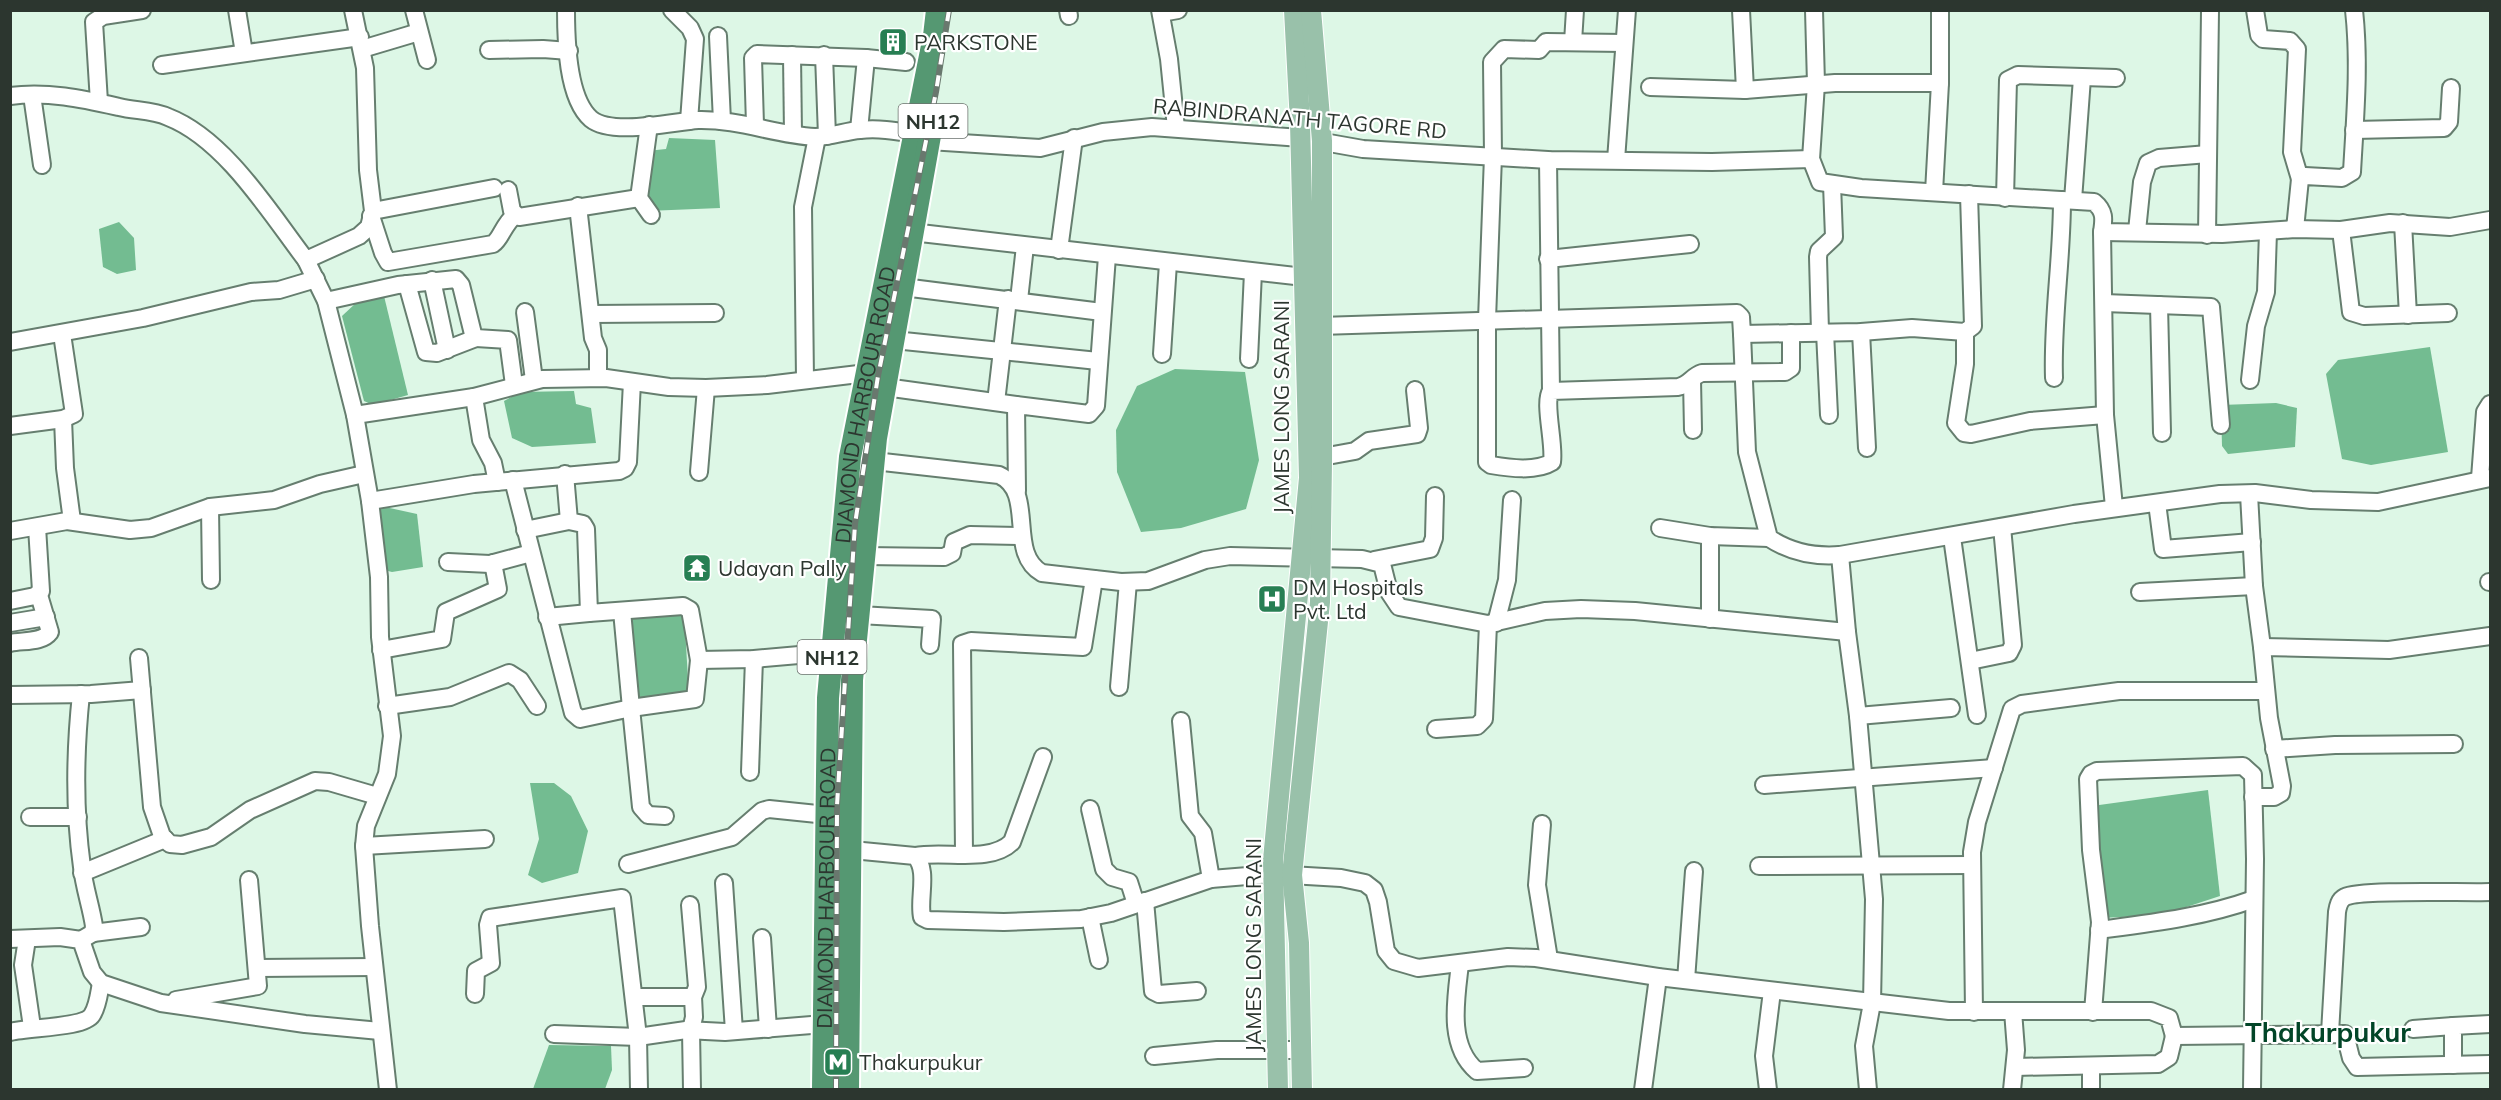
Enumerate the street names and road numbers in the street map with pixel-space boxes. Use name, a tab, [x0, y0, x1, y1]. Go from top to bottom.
street label: RABINDRANATH TAGORE RD	[1152, 92, 1448, 144]
road number: NH12	[898, 104, 968, 138]
street label: DIAMOND HARBOUR ROAD	[829, 264, 901, 544]
street label: JAMES LONG SARANI	[1268, 300, 1294, 514]
road number: NH12	[798, 640, 866, 674]
street label: DIAMOND HARBOUR ROAD	[811, 747, 840, 1029]
street label: JAMES LONG SARANI	[1240, 838, 1266, 1052]

